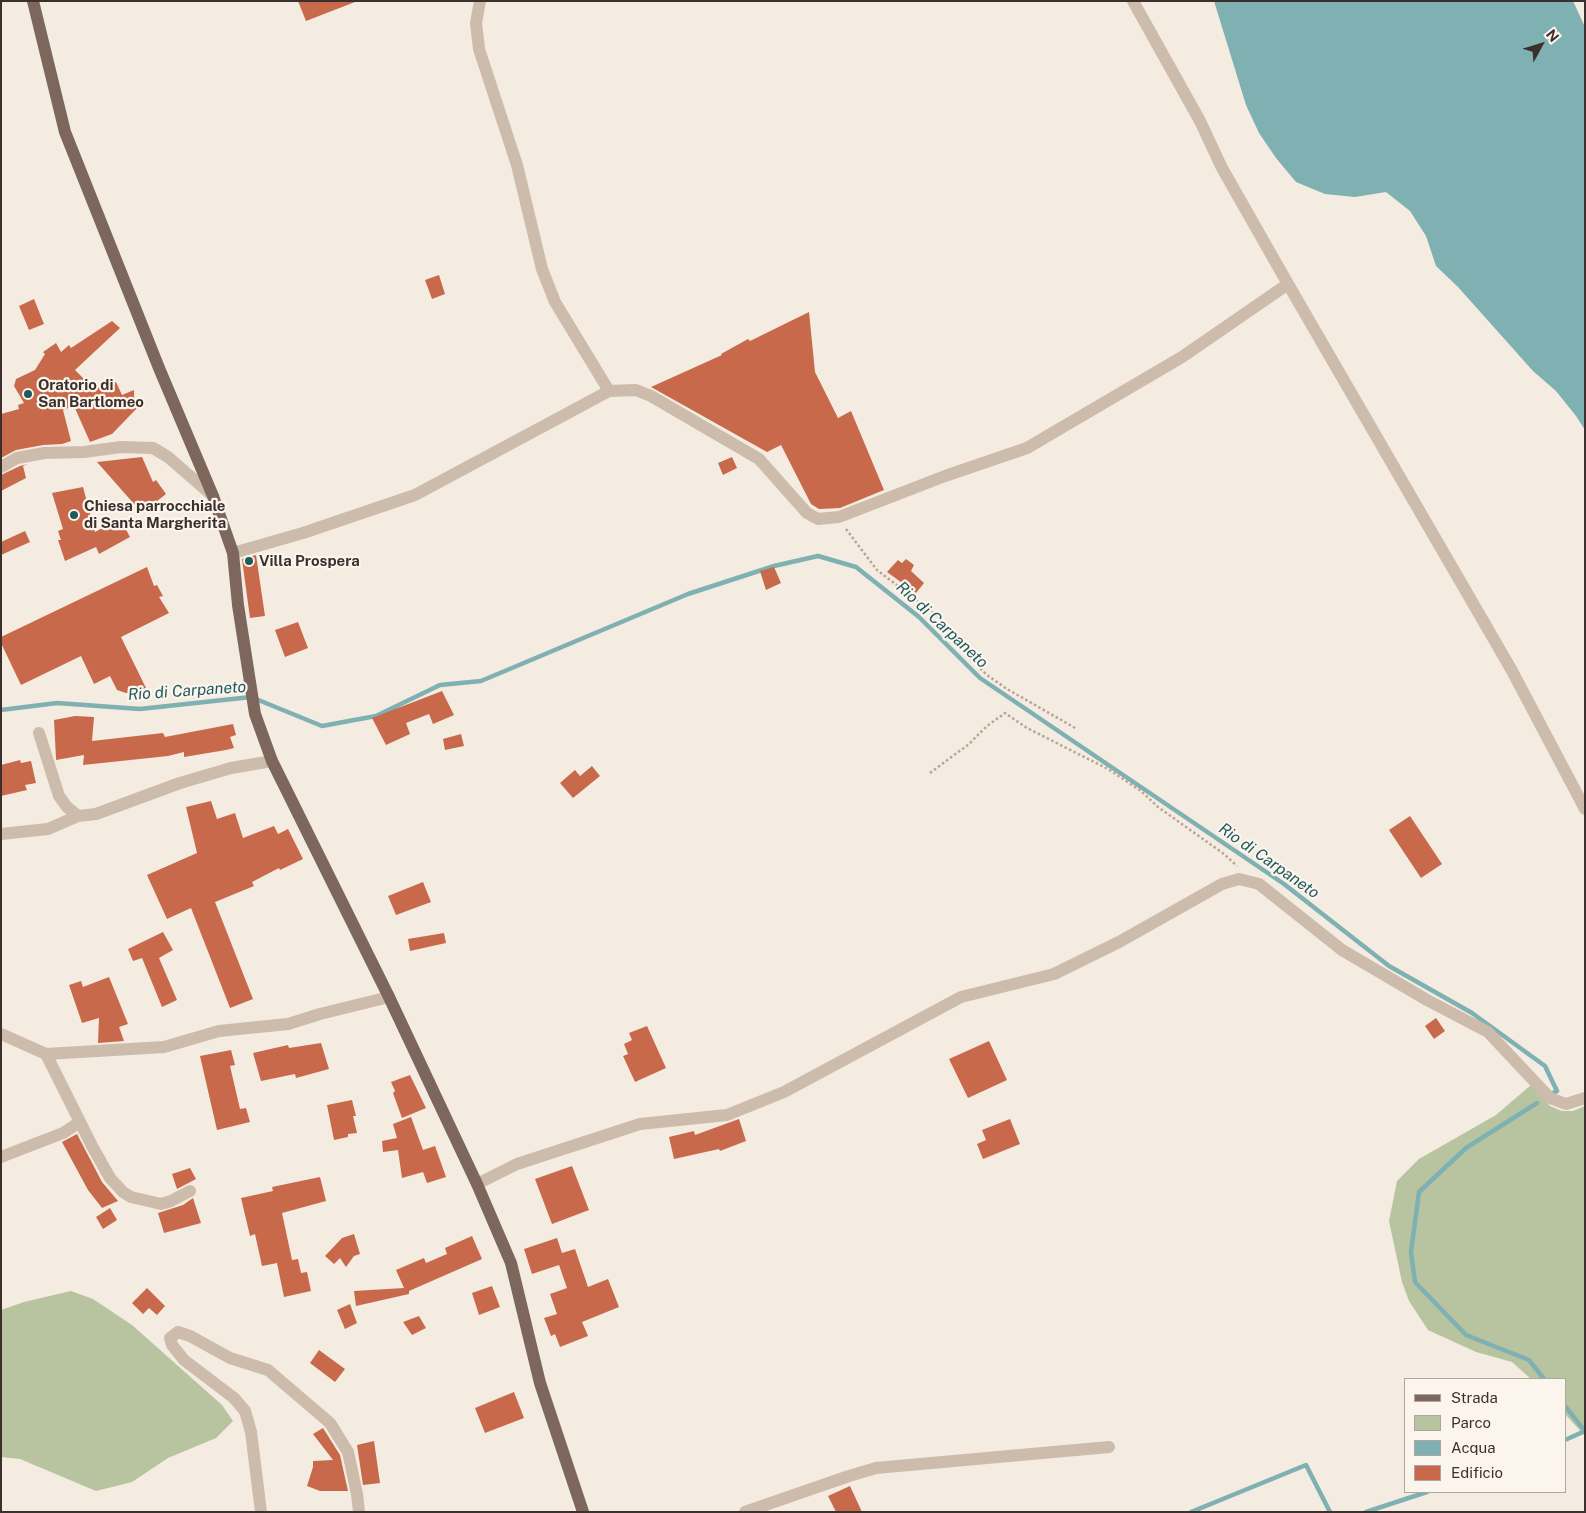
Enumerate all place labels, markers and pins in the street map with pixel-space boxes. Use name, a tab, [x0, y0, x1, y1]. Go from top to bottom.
place label: Oratorio di San Bartlomeo	[38, 376, 144, 411]
marker: Oratorio di San Bartlomeo	[22, 388, 34, 400]
place label: Chiesa parrocchiale di Santa Margherita	[84, 497, 226, 532]
marker: Chiesa parrocchiale di Santa Margherita	[68, 509, 80, 521]
place label: Villa Prospera	[259, 552, 360, 570]
marker: Villa Prospera	[243, 555, 255, 567]

